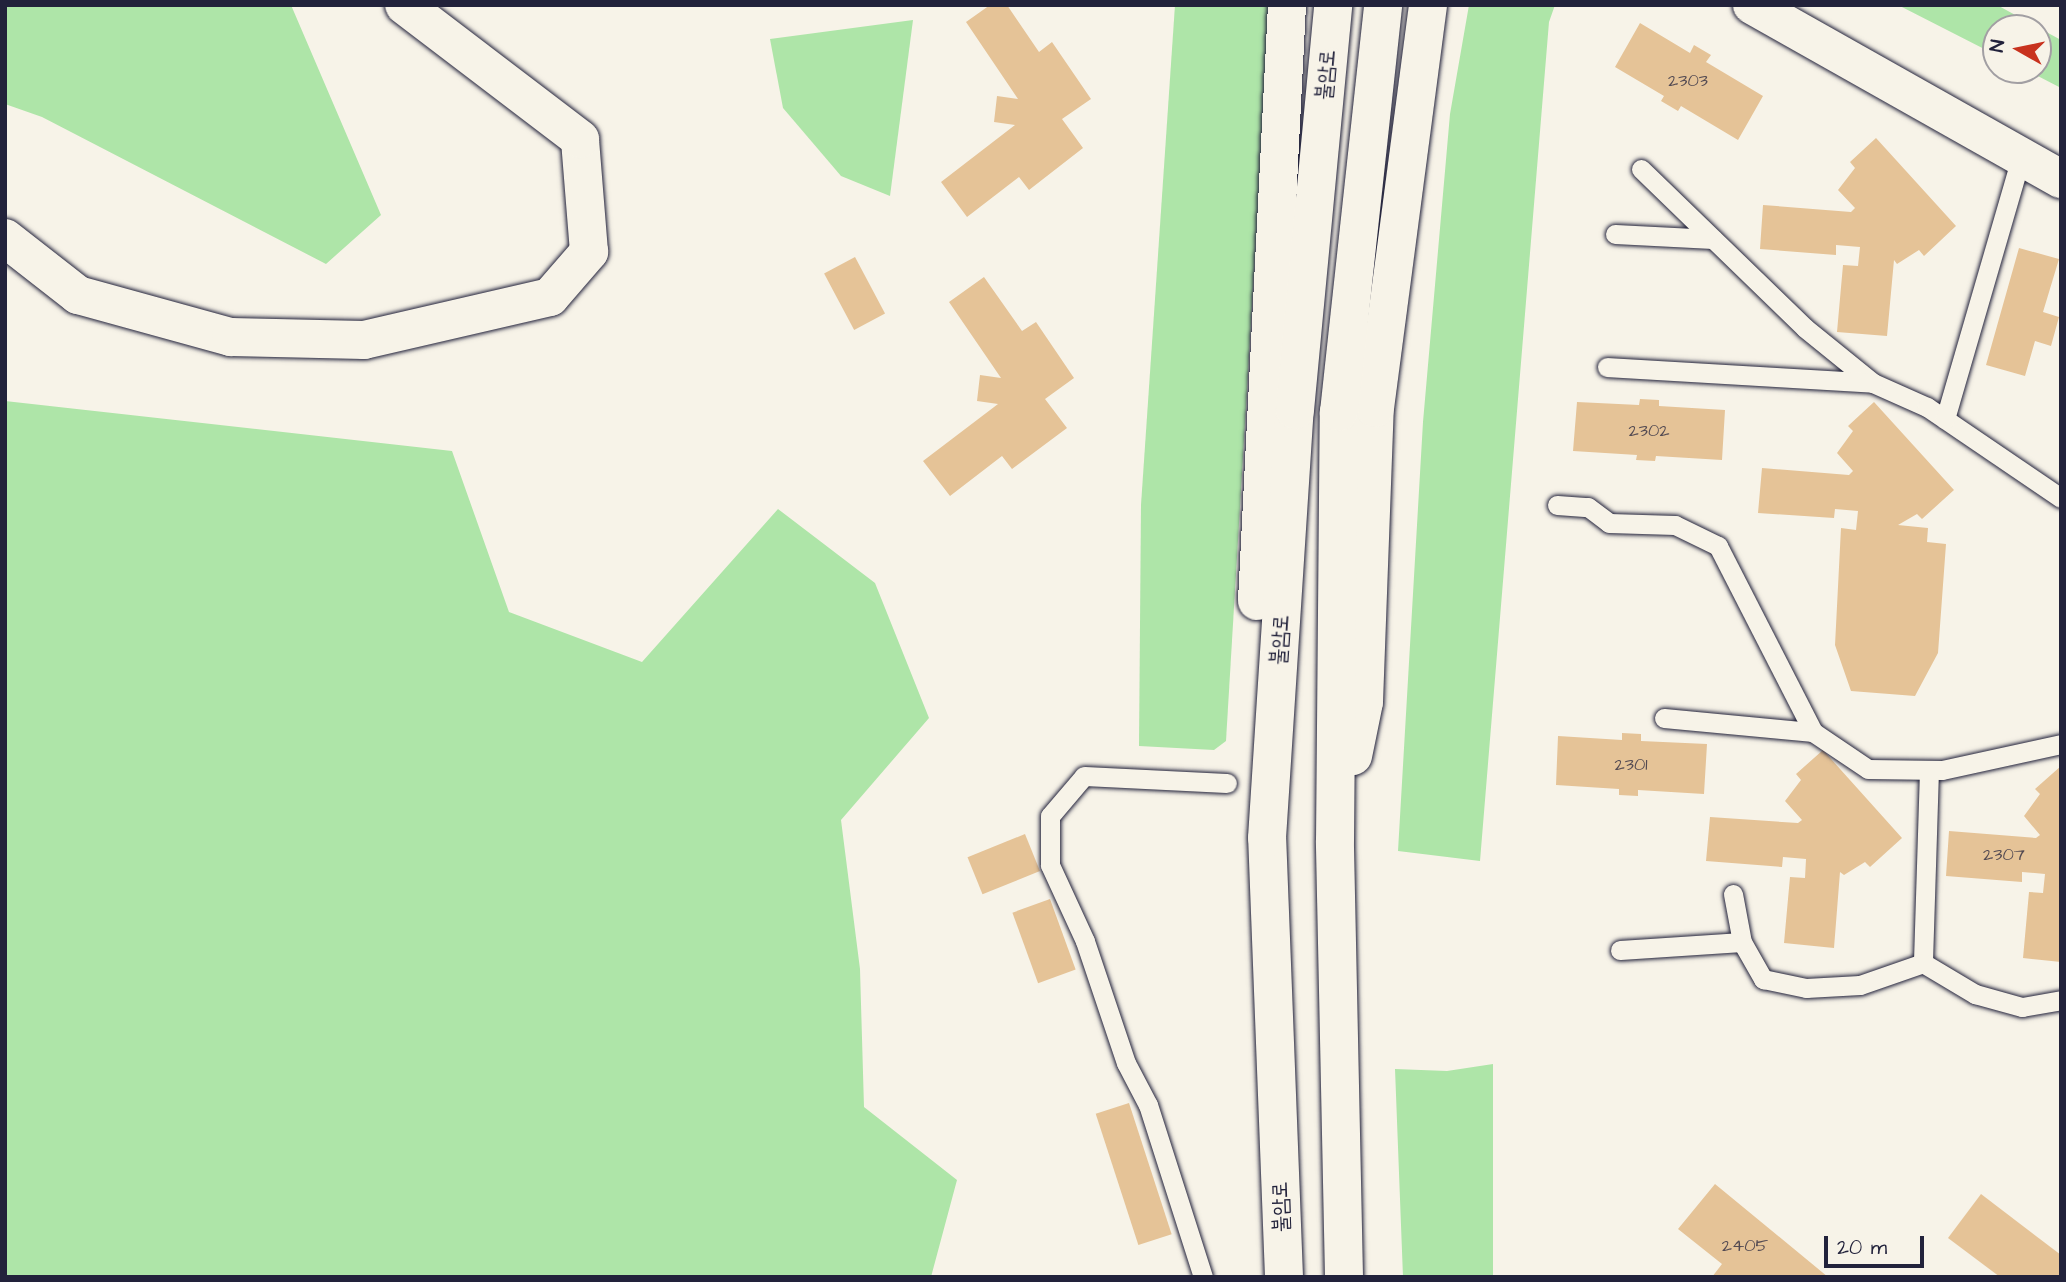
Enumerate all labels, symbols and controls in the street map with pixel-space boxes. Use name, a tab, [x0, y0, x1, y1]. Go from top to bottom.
north arrow	[1982, 14, 2052, 84]
text: N	[1983, 38, 2012, 54]
street label: 불암로	[1311, 49, 1341, 101]
house number: 2303	[1668, 70, 1708, 92]
house number: 2302	[1628, 420, 1670, 442]
street label: 불암로	[1266, 614, 1294, 666]
house number: 2301	[1614, 754, 1648, 776]
house number: 2307	[1983, 844, 2025, 866]
street label: 불암로	[1268, 1181, 1294, 1233]
scale bar	[1828, 1222, 1928, 1266]
text: 20 m	[1837, 1233, 1887, 1262]
house number: 2405	[1722, 1235, 1768, 1257]

